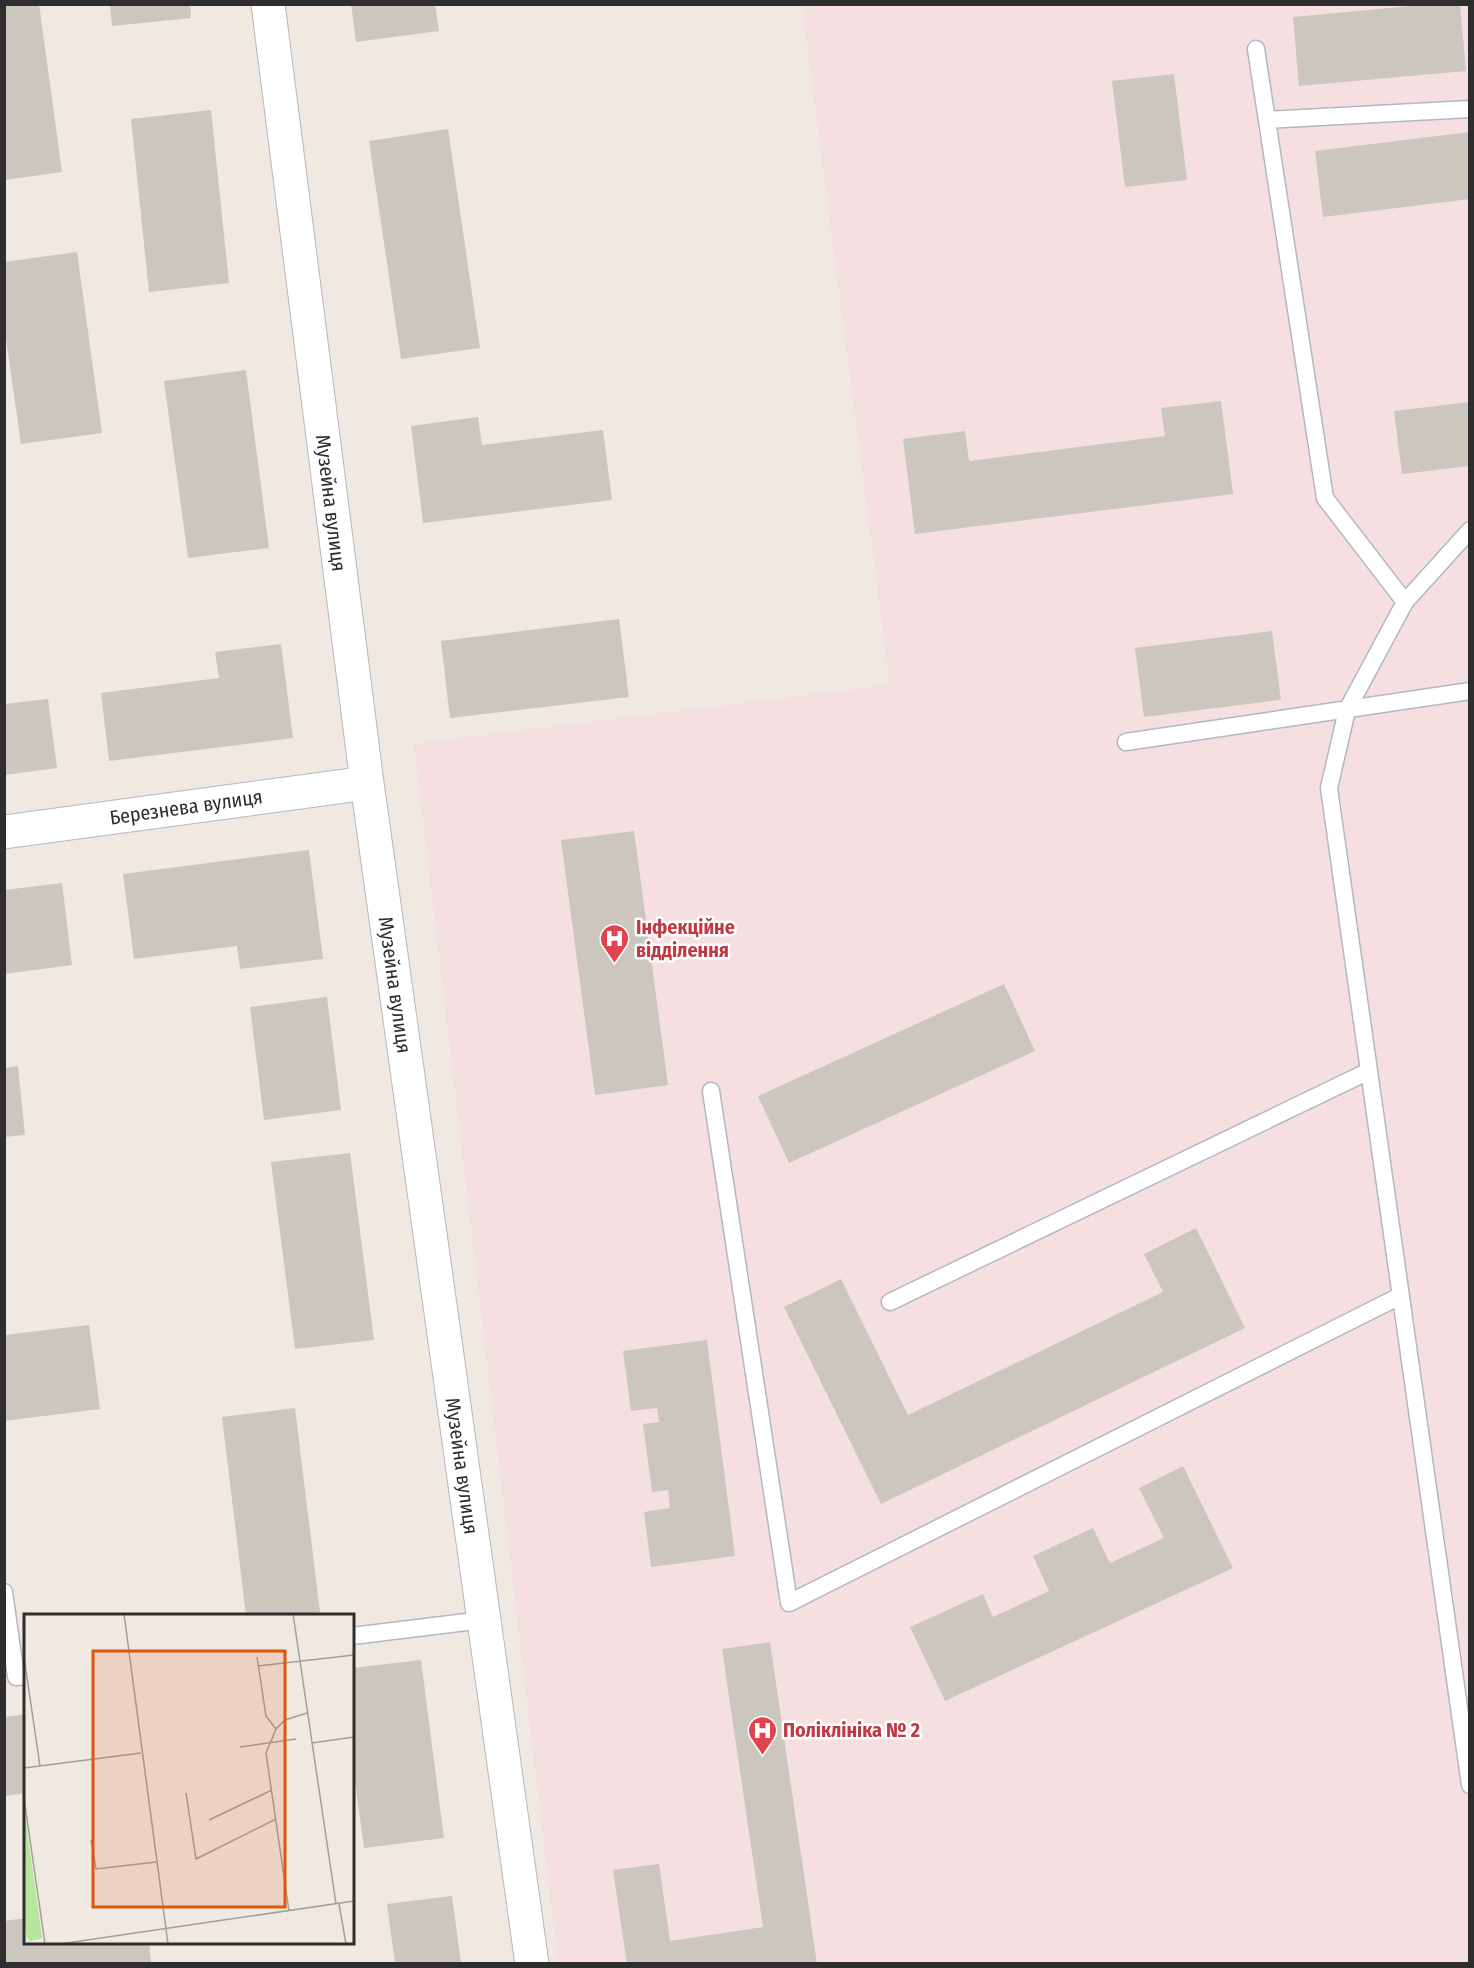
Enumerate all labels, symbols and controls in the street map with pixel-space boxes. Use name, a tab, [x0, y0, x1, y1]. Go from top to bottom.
street label: Музейна вулиця	[311, 433, 351, 573]
street label: Березнева вулиця	[108, 784, 264, 830]
street label: Музейна вулиця	[374, 915, 416, 1055]
place label: Інфекційне відділення	[636, 915, 735, 962]
hospital icon: Інфекційне відділення	[599, 922, 631, 964]
street label: Музейна вулиця	[441, 1396, 483, 1536]
inset map	[24, 1614, 354, 1944]
hospital icon: Поліклініка № 2	[746, 1714, 778, 1756]
place label: Поліклініка № 2	[783, 1718, 920, 1742]

